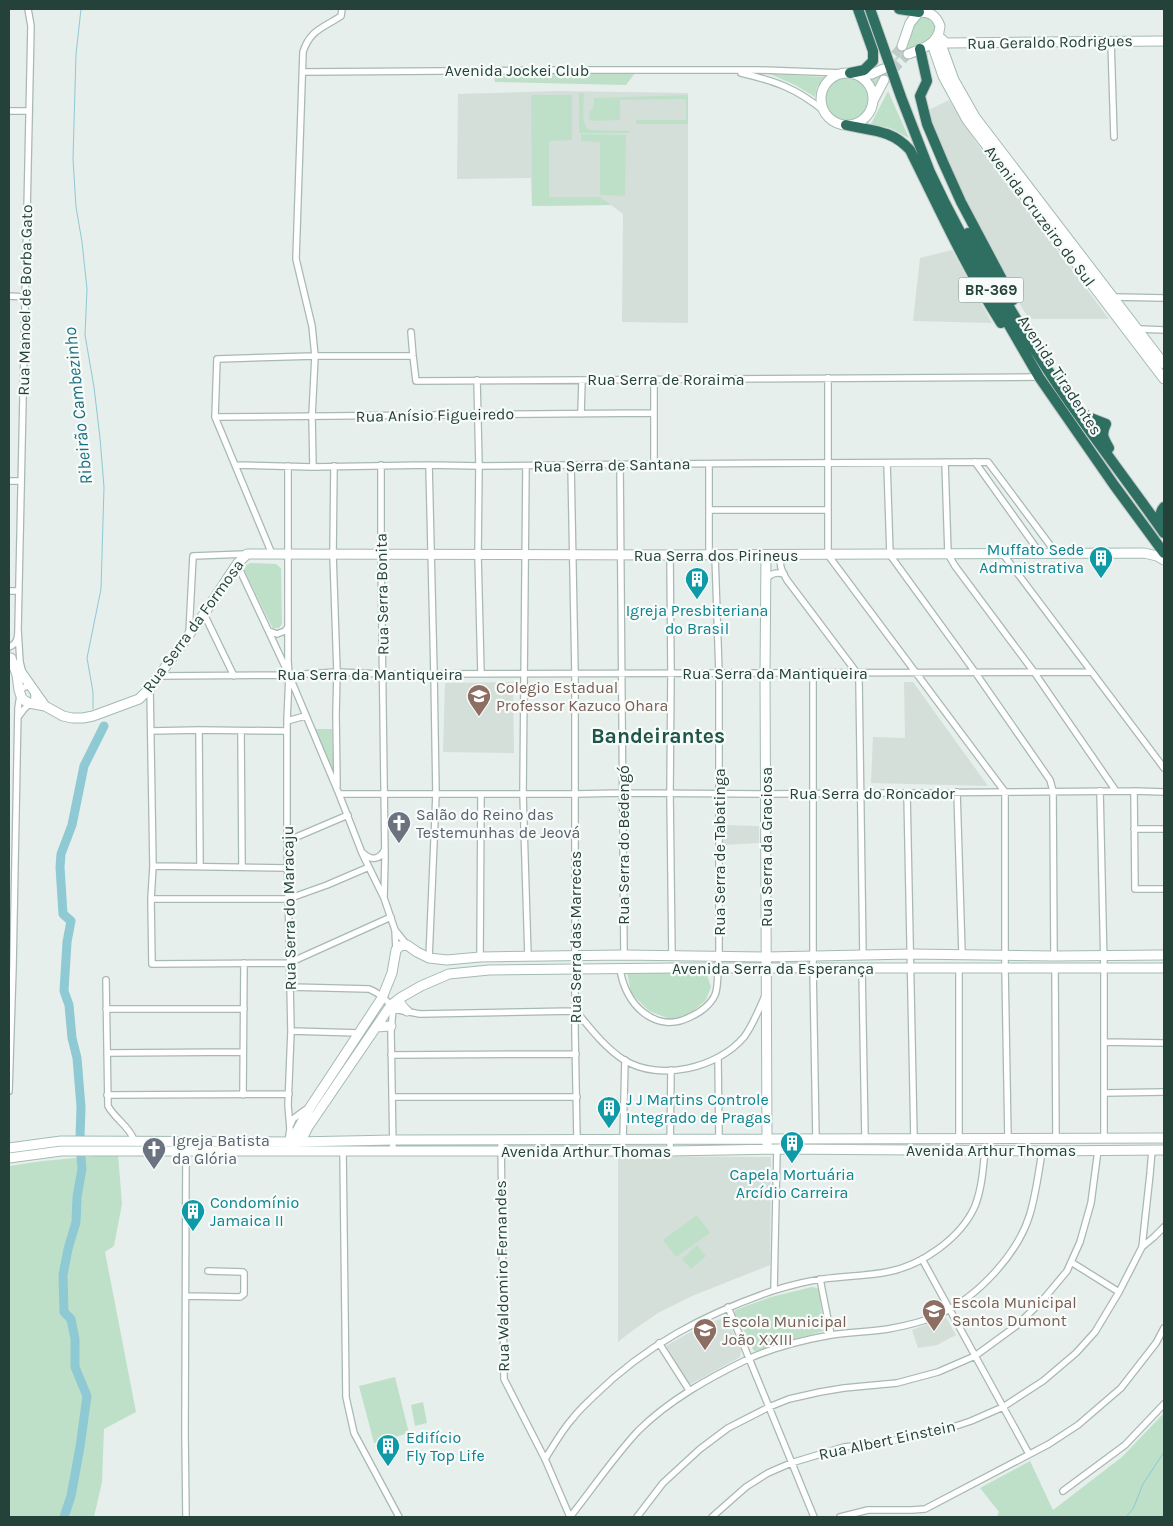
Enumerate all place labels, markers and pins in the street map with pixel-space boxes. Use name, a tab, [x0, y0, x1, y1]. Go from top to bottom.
place label: Muffato Sede Admnistrativa	[979, 540, 1084, 577]
building icon: Muffato Sede Admnistrativa	[1088, 545, 1114, 579]
building icon: Igreja Presbiteriana do Brasil	[684, 566, 710, 600]
place label: Igreja Presbiteriana do Brasil	[626, 601, 768, 638]
place label: Colegio Estadual Professor Kazuco Ohara	[496, 678, 668, 715]
school or university icon: Colegio Estadual Professor Kazuco Ohara	[466, 683, 492, 717]
place label: Salão do Reino das Testemunhas de Jeová	[416, 805, 580, 842]
church icon: Salão do Reino das Testemunhas de Jeová	[386, 810, 412, 844]
place label: J J Martins Controle Integrado de Pragas	[626, 1090, 771, 1127]
building icon: J J Martins Controle Integrado de Pragas	[596, 1095, 622, 1129]
building icon: Capela Mortuária Arcídio Carreira	[779, 1130, 805, 1164]
place label: Igreja Batista da Glória	[172, 1131, 270, 1168]
church icon: Igreja Batista da Glória	[141, 1136, 167, 1170]
place label: Capela Mortuária Arcídio Carreira	[729, 1165, 855, 1202]
place label: Condomínio Jamaica II	[210, 1193, 299, 1230]
building icon: Condomínio Jamaica II	[180, 1198, 206, 1232]
place label: Escola Municipal Santos Dumont	[952, 1293, 1077, 1330]
school or university icon: Escola Municipal Santos Dumont	[921, 1298, 947, 1332]
place label: Escola Municipal João XXIII	[722, 1312, 847, 1349]
school or university icon: Escola Municipal João XXIII	[692, 1317, 718, 1351]
place label: Edifício Fly Top Life	[406, 1428, 485, 1465]
building icon: Edifício Fly Top Life	[375, 1433, 401, 1467]

